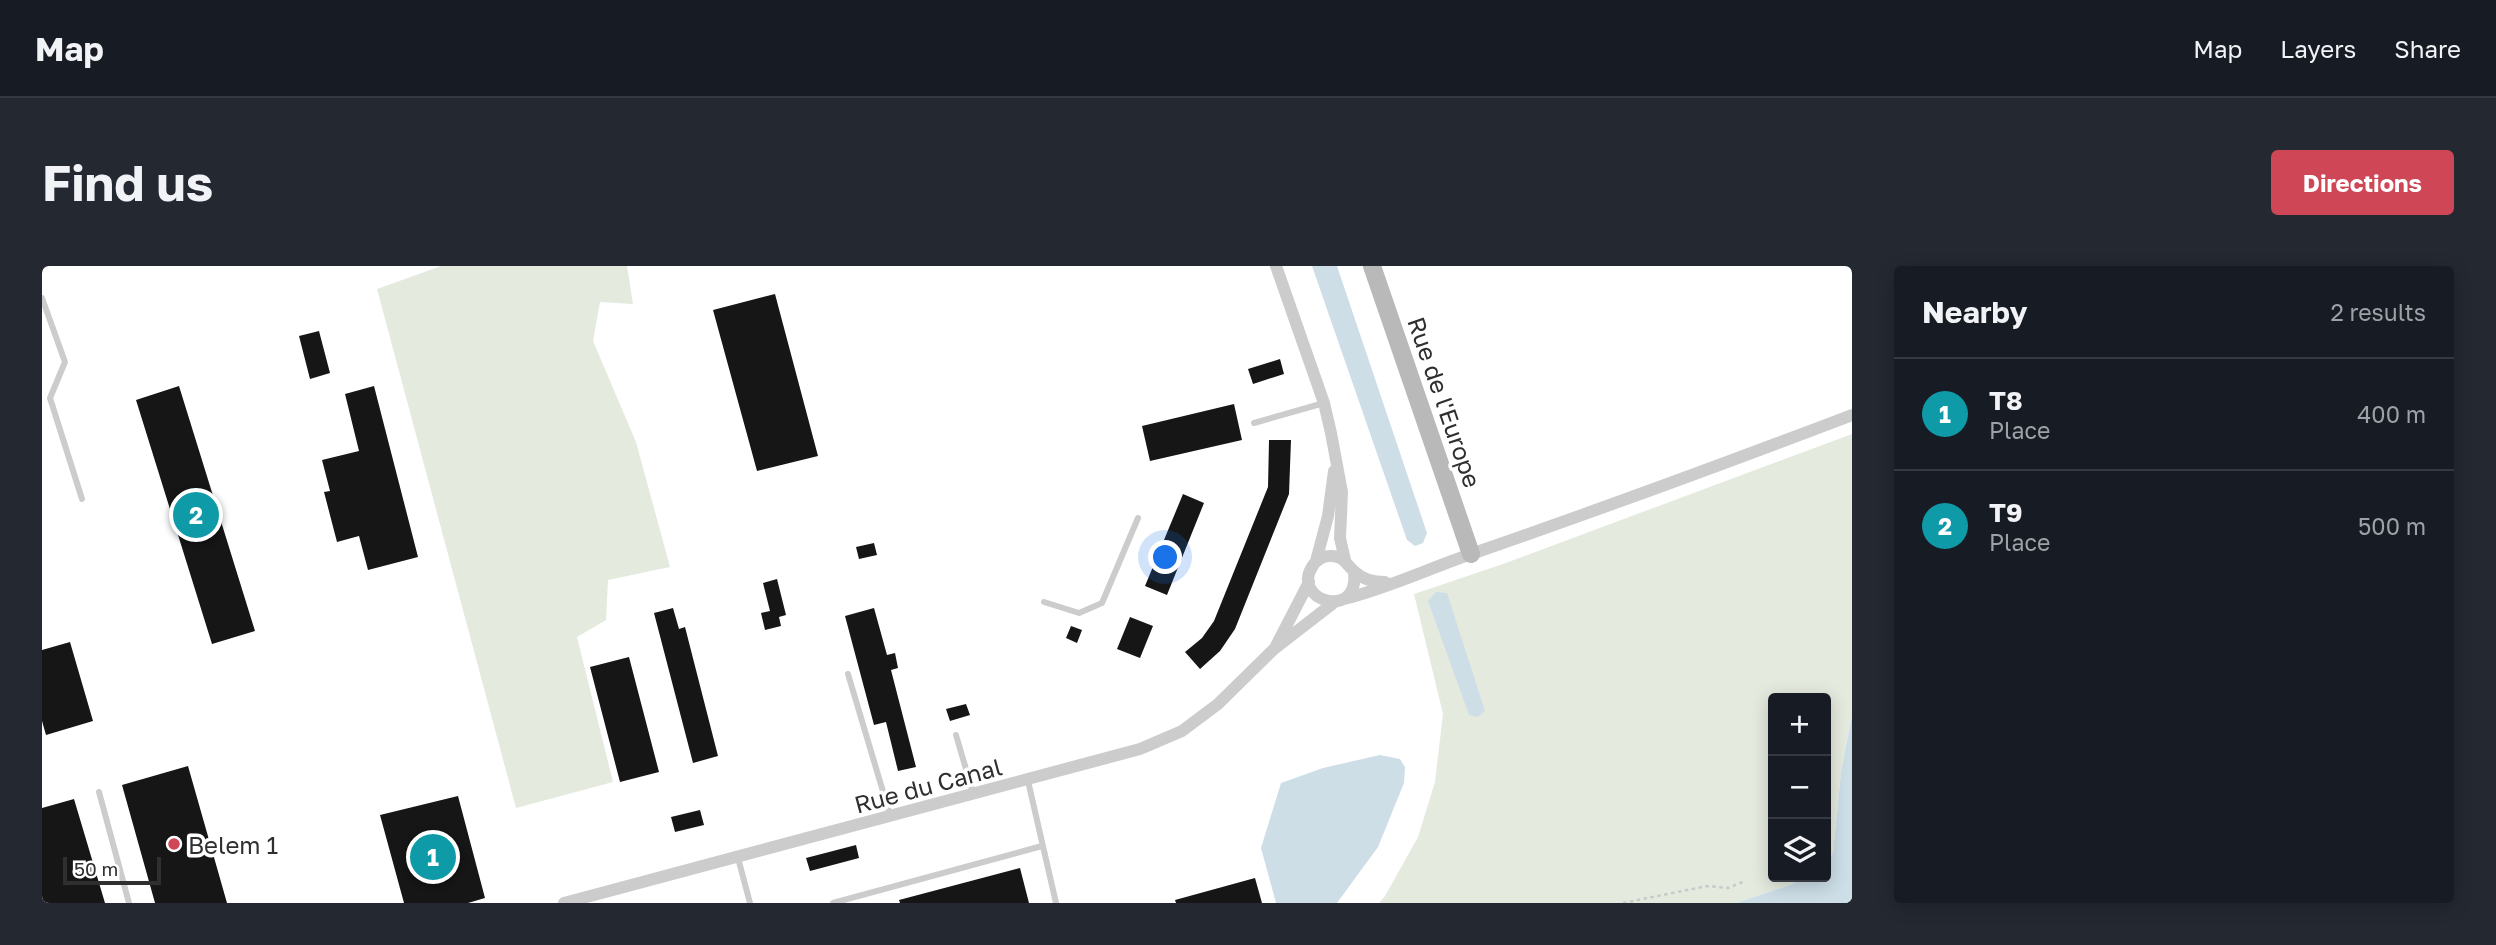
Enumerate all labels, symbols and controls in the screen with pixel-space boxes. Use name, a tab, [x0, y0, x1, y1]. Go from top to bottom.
text: Map	[35, 29, 104, 68]
text: Map	[2193, 34, 2242, 63]
text: Layers	[2280, 34, 2356, 63]
text: Share	[2394, 34, 2461, 63]
button: Directions	[2271, 150, 2454, 215]
text: Find us	[42, 153, 213, 212]
text: Nearby	[1922, 294, 2027, 330]
text: 2 results	[2330, 298, 2426, 326]
street label: Rue de l'Europe	[1402, 313, 1488, 491]
text: T8	[1989, 385, 2023, 416]
text: 1	[1939, 400, 1951, 428]
text: 400 m	[2357, 400, 2426, 428]
text: Place	[1989, 416, 2050, 444]
pin: 2	[173, 489, 219, 541]
text: T9	[1989, 497, 2022, 528]
text: 2	[1938, 512, 1952, 540]
text: 500 m	[2358, 512, 2426, 540]
text: Place	[1989, 528, 2050, 556]
your location	[1148, 540, 1182, 574]
map controls	[1768, 693, 1831, 882]
button: +	[1768, 693, 1831, 756]
street label: Rue du Canal	[851, 751, 1005, 819]
button: −	[1768, 756, 1831, 819]
button: layers	[1768, 819, 1831, 882]
place label: Belem 1	[188, 830, 278, 859]
pin: 1	[410, 831, 456, 883]
marker: Belem 1	[166, 836, 182, 852]
scale bar	[63, 854, 161, 886]
text: 50 m	[74, 857, 118, 880]

